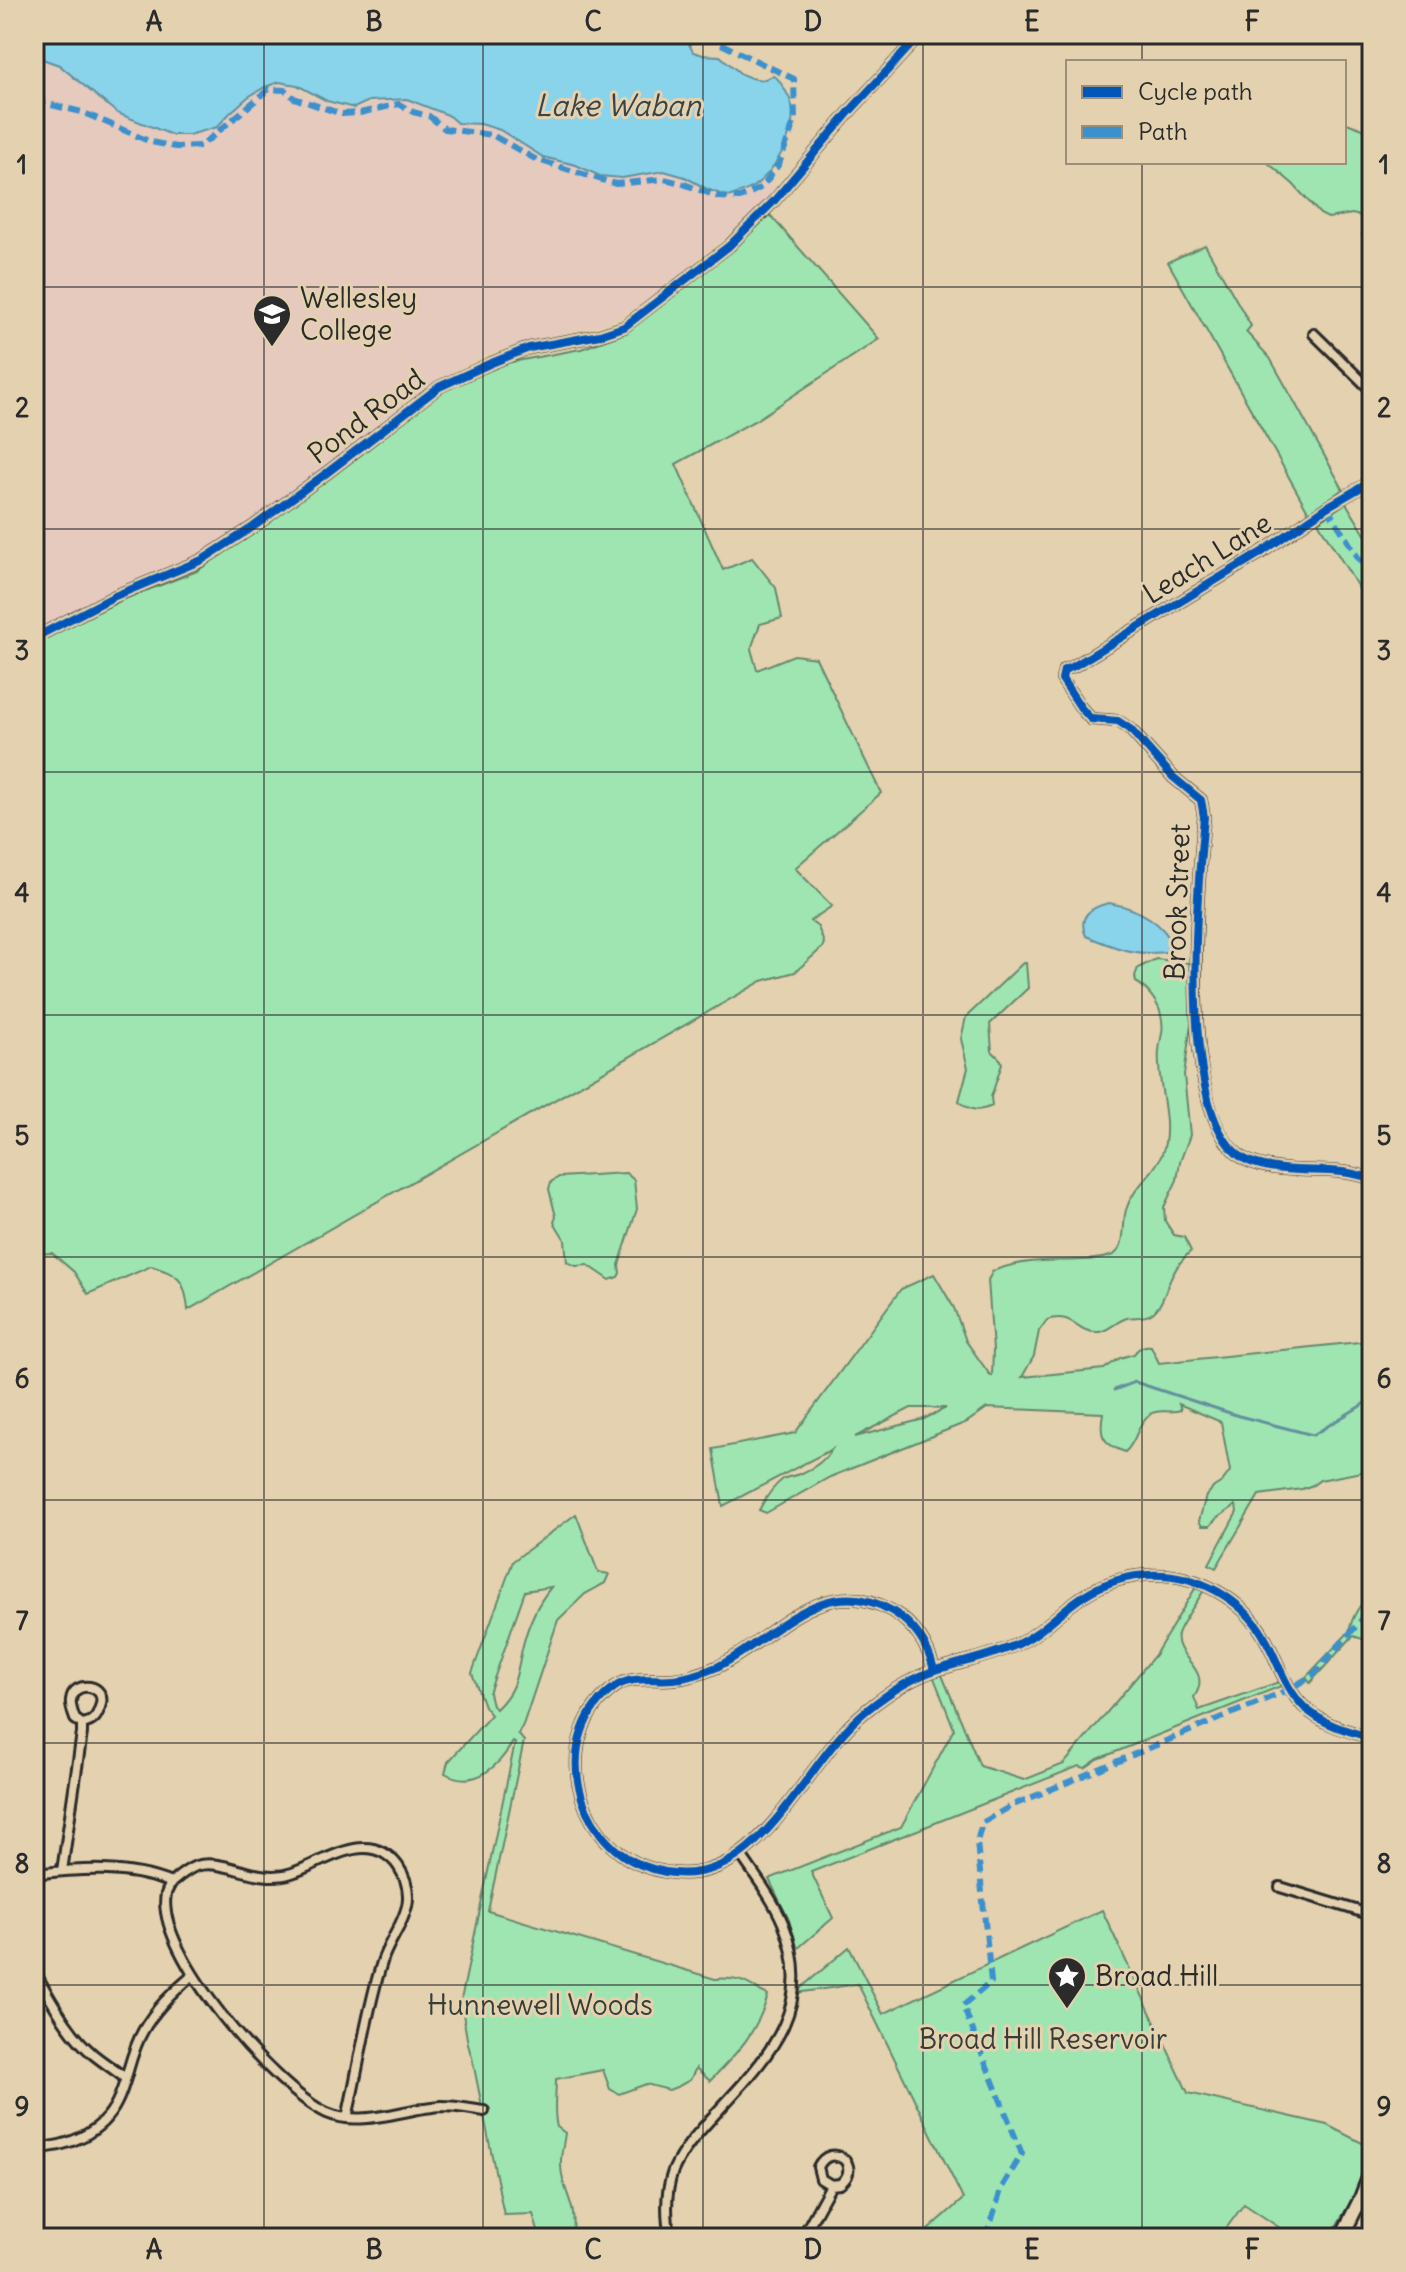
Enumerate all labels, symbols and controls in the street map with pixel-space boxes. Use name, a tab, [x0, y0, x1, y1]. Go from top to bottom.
text: A	[146, 5, 163, 38]
text: B	[365, 5, 383, 38]
text: C	[584, 5, 602, 38]
text: D	[804, 5, 822, 38]
text: E	[1024, 5, 1040, 38]
text: F	[1245, 5, 1260, 38]
legend	[1066, 60, 1346, 164]
text: Cycle path	[1138, 76, 1253, 106]
water label: Lake Waban	[535, 86, 702, 124]
text: Path	[1138, 116, 1188, 146]
text: 1	[17, 148, 27, 181]
text: 1	[1379, 148, 1389, 181]
place label: Wellesley College	[300, 280, 417, 348]
school or university icon: Wellesley College	[251, 293, 293, 348]
street label: Pond Road	[300, 360, 432, 472]
text: 2	[15, 391, 29, 424]
text: 2	[1377, 391, 1391, 424]
street label: Leach Lane	[1136, 504, 1278, 612]
text: 3	[15, 634, 29, 667]
text: 3	[1377, 634, 1391, 667]
street label: Brook Street	[1156, 823, 1198, 981]
text: 4	[14, 876, 30, 909]
text: 4	[1376, 876, 1392, 909]
text: 5	[15, 1119, 30, 1152]
text: 5	[1377, 1119, 1392, 1152]
text: 6	[14, 1362, 30, 1395]
text: 6	[1376, 1362, 1392, 1395]
text: 7	[16, 1604, 29, 1637]
text: 7	[1378, 1604, 1391, 1637]
text: 8	[15, 1847, 29, 1880]
text: 8	[1377, 1847, 1391, 1880]
place icon: Broad Hill	[1046, 1955, 1088, 2010]
place label: Broad Hill	[1095, 1958, 1218, 1994]
park label: Hunnewell Woods	[427, 1987, 653, 2023]
park label: Broad Hill Reservoir	[919, 2021, 1167, 2057]
text: 9	[15, 2090, 29, 2123]
text: 9	[1377, 2090, 1391, 2123]
text: A	[146, 2233, 163, 2266]
text: B	[365, 2233, 383, 2266]
text: C	[584, 2233, 602, 2266]
text: D	[804, 2233, 822, 2266]
text: E	[1024, 2233, 1040, 2266]
text: F	[1245, 2233, 1260, 2266]

